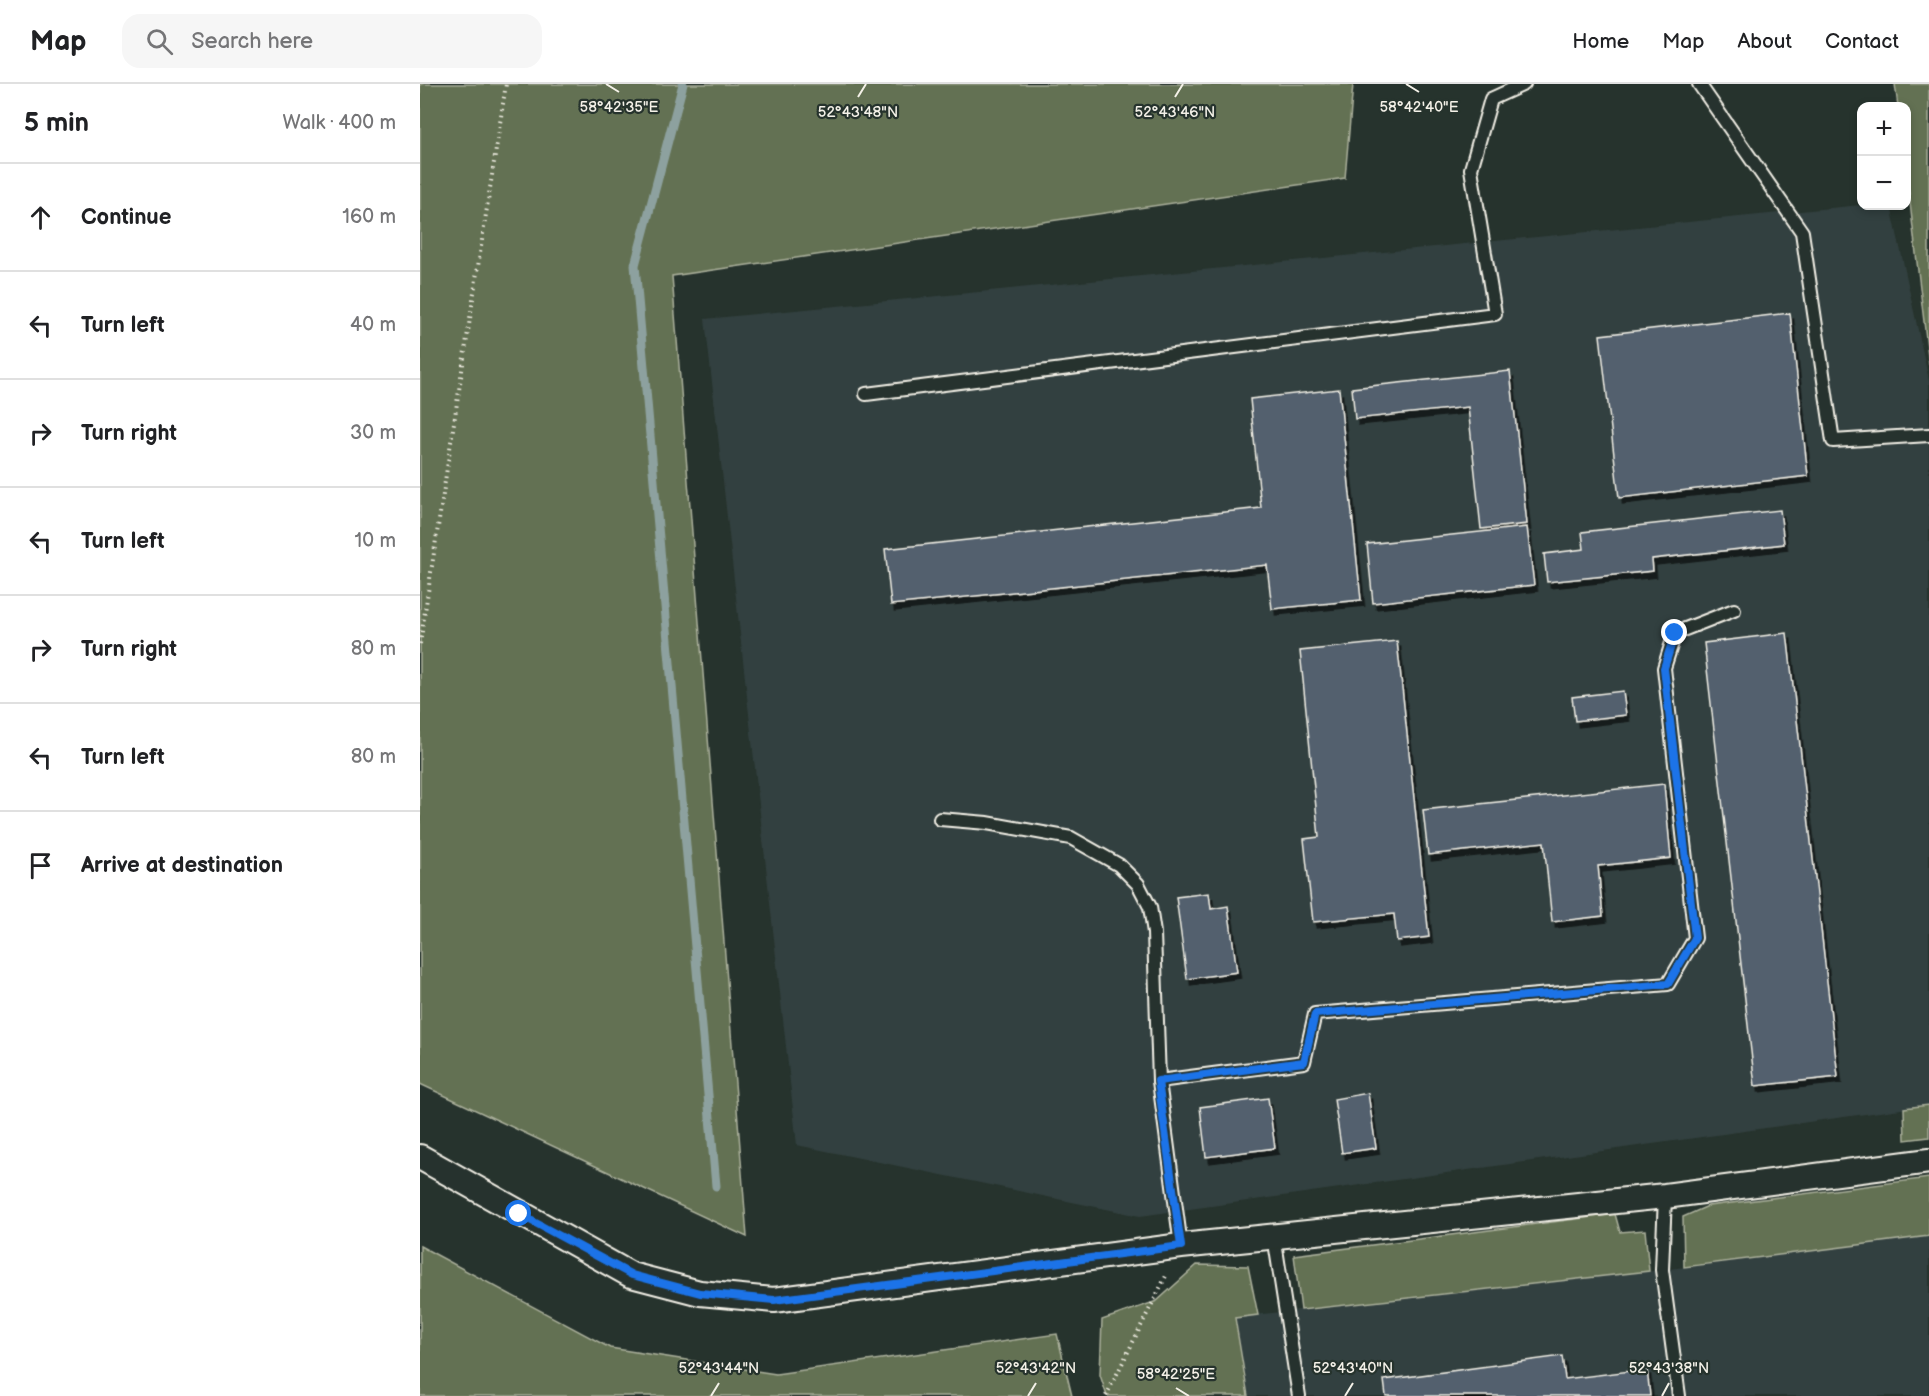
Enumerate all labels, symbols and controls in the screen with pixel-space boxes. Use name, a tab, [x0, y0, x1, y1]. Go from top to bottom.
search box	[122, 14, 542, 68]
text: Map	[30, 25, 86, 58]
icon: search	[143, 25, 176, 58]
text: Search here	[191, 28, 313, 55]
text: Home	[1572, 29, 1629, 54]
text: Map	[1662, 29, 1704, 54]
text: About	[1737, 29, 1792, 54]
text: Contact	[1825, 29, 1899, 54]
text: 58°42'35"E	[580, 98, 659, 117]
text: 58°42'40"E	[1379, 98, 1459, 117]
map controls	[1857, 102, 1911, 210]
button: +	[1857, 102, 1911, 156]
text: 52°43'48"N	[818, 103, 898, 122]
text: 52°43'46"N	[1135, 103, 1215, 122]
text: 5 min	[24, 108, 89, 139]
text: Walk · 400 m	[283, 111, 396, 135]
button: −	[1857, 156, 1911, 210]
icon: ahead	[24, 201, 57, 234]
text: Continue	[81, 204, 171, 231]
text: 160 m	[342, 205, 396, 229]
icon: left	[24, 309, 57, 342]
text: Turn left	[81, 312, 165, 339]
text: 40 m	[350, 313, 396, 337]
icon: right	[24, 417, 57, 450]
text: Turn right	[81, 420, 177, 447]
text: 30 m	[350, 421, 396, 445]
icon: left	[24, 525, 57, 558]
text: Turn left	[81, 528, 165, 555]
text: 10 m	[355, 529, 396, 553]
route end	[1661, 619, 1687, 645]
icon: right	[24, 633, 57, 666]
text: Turn right	[81, 636, 177, 663]
text: 80 m	[351, 637, 396, 661]
icon: left	[24, 741, 57, 774]
text: Turn left	[81, 744, 165, 771]
text: 80 m	[351, 745, 396, 769]
icon: arrive	[24, 849, 57, 882]
text: Arrive at destination	[81, 852, 283, 879]
route start	[505, 1200, 531, 1226]
text: 52°43'44"N	[679, 1359, 759, 1378]
text: 52°43'42"N	[996, 1359, 1076, 1378]
text: 52°43'40"N	[1313, 1359, 1393, 1378]
text: 52°43'38"N	[1629, 1359, 1709, 1378]
text: 58°42'25"E	[1137, 1365, 1215, 1384]

